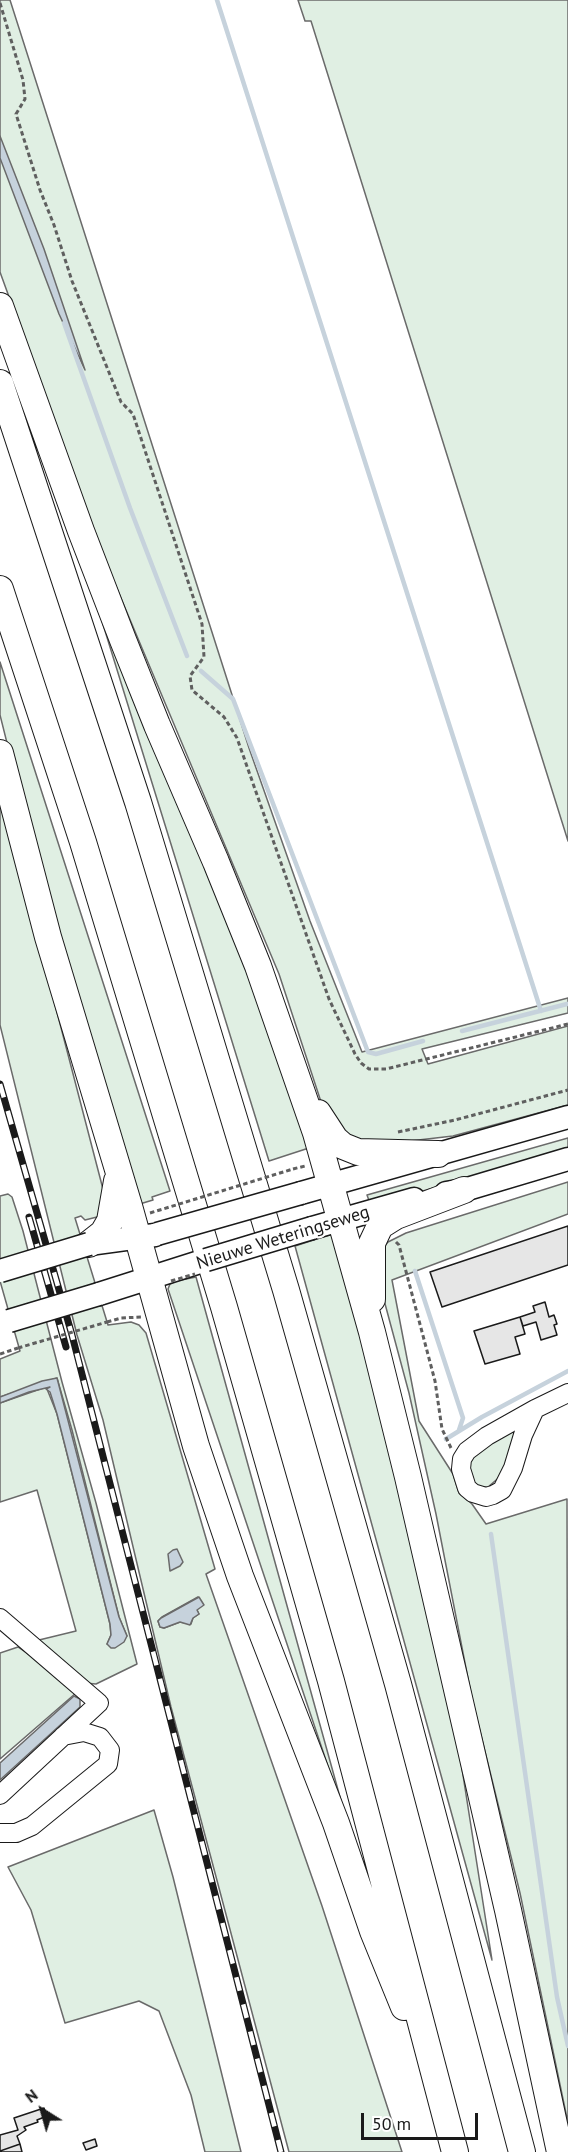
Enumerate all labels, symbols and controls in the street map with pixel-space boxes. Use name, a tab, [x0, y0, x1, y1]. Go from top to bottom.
street label: Nieuwe Weteringseweg	[194, 1201, 372, 1275]
north arrow	[12, 2080, 72, 2140]
text: N	[21, 2084, 41, 2107]
scale bar	[364, 2101, 481, 2139]
text: 50 m	[372, 2112, 411, 2135]

